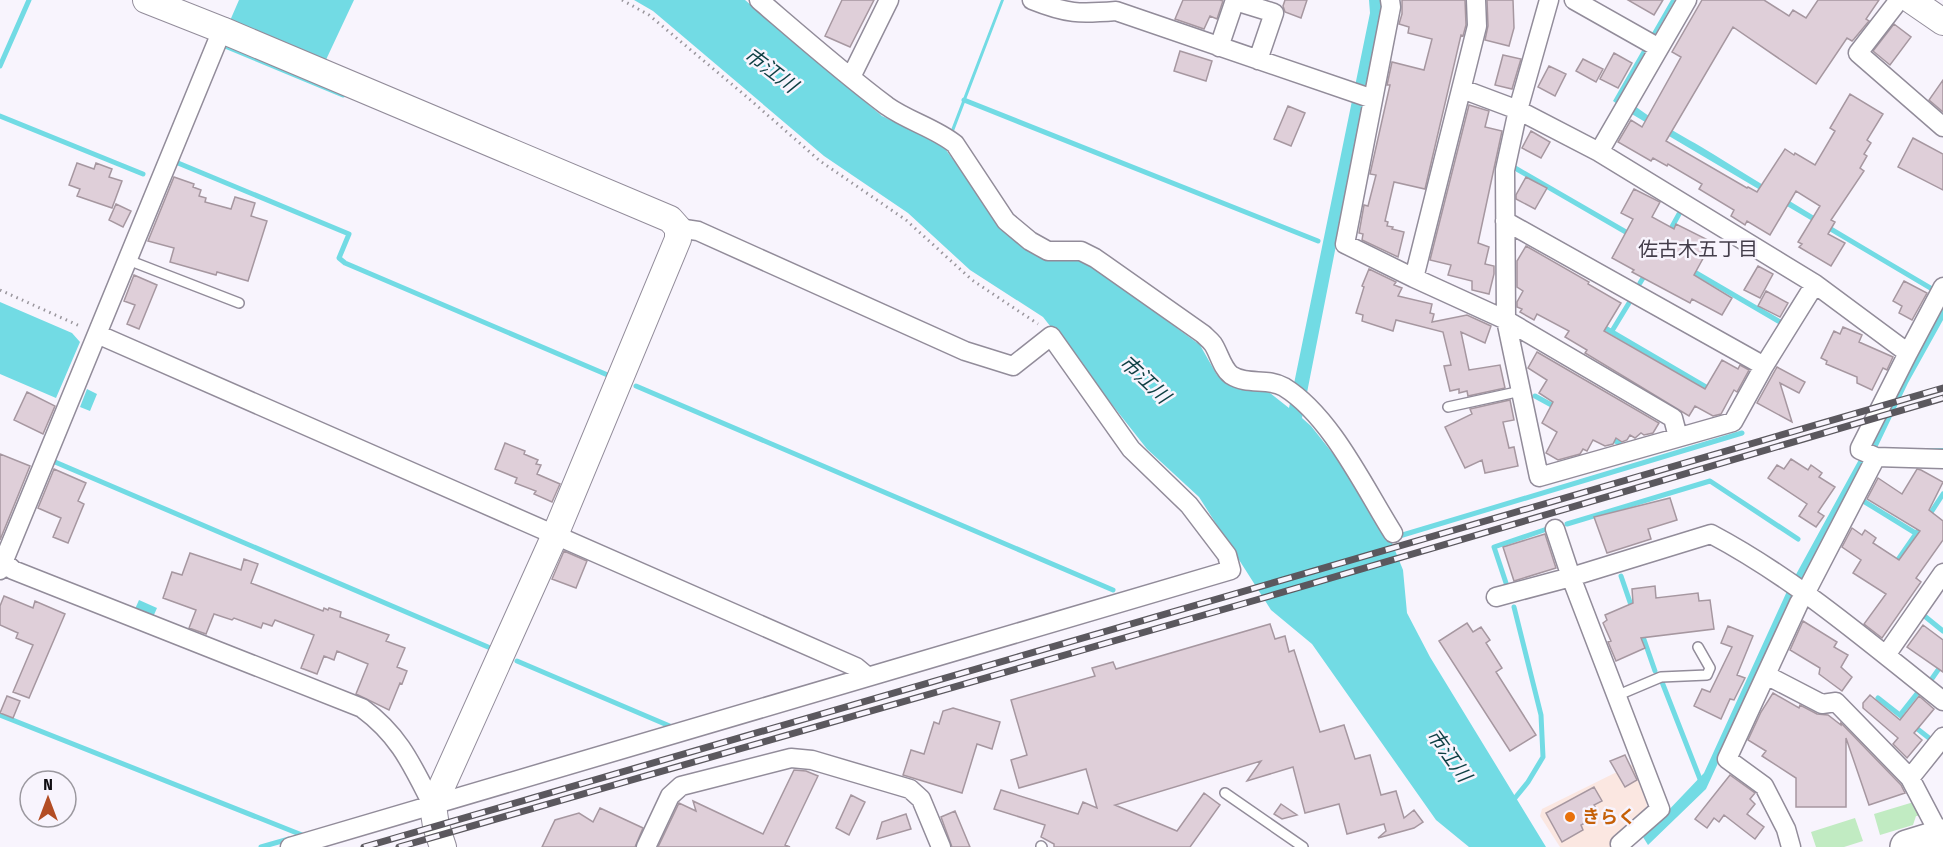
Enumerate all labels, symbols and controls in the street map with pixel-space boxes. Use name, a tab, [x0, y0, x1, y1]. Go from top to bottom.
water label: 市江川	[740, 42, 804, 99]
district label: 佐古木五丁目	[1638, 237, 1758, 261]
water label: 市江川	[1115, 350, 1177, 410]
water label: 市江川	[1422, 724, 1478, 788]
north arrow	[18, 769, 78, 829]
text: N	[43, 775, 53, 794]
place label: きらく	[1582, 806, 1636, 828]
marker: きらく	[1563, 810, 1577, 824]

